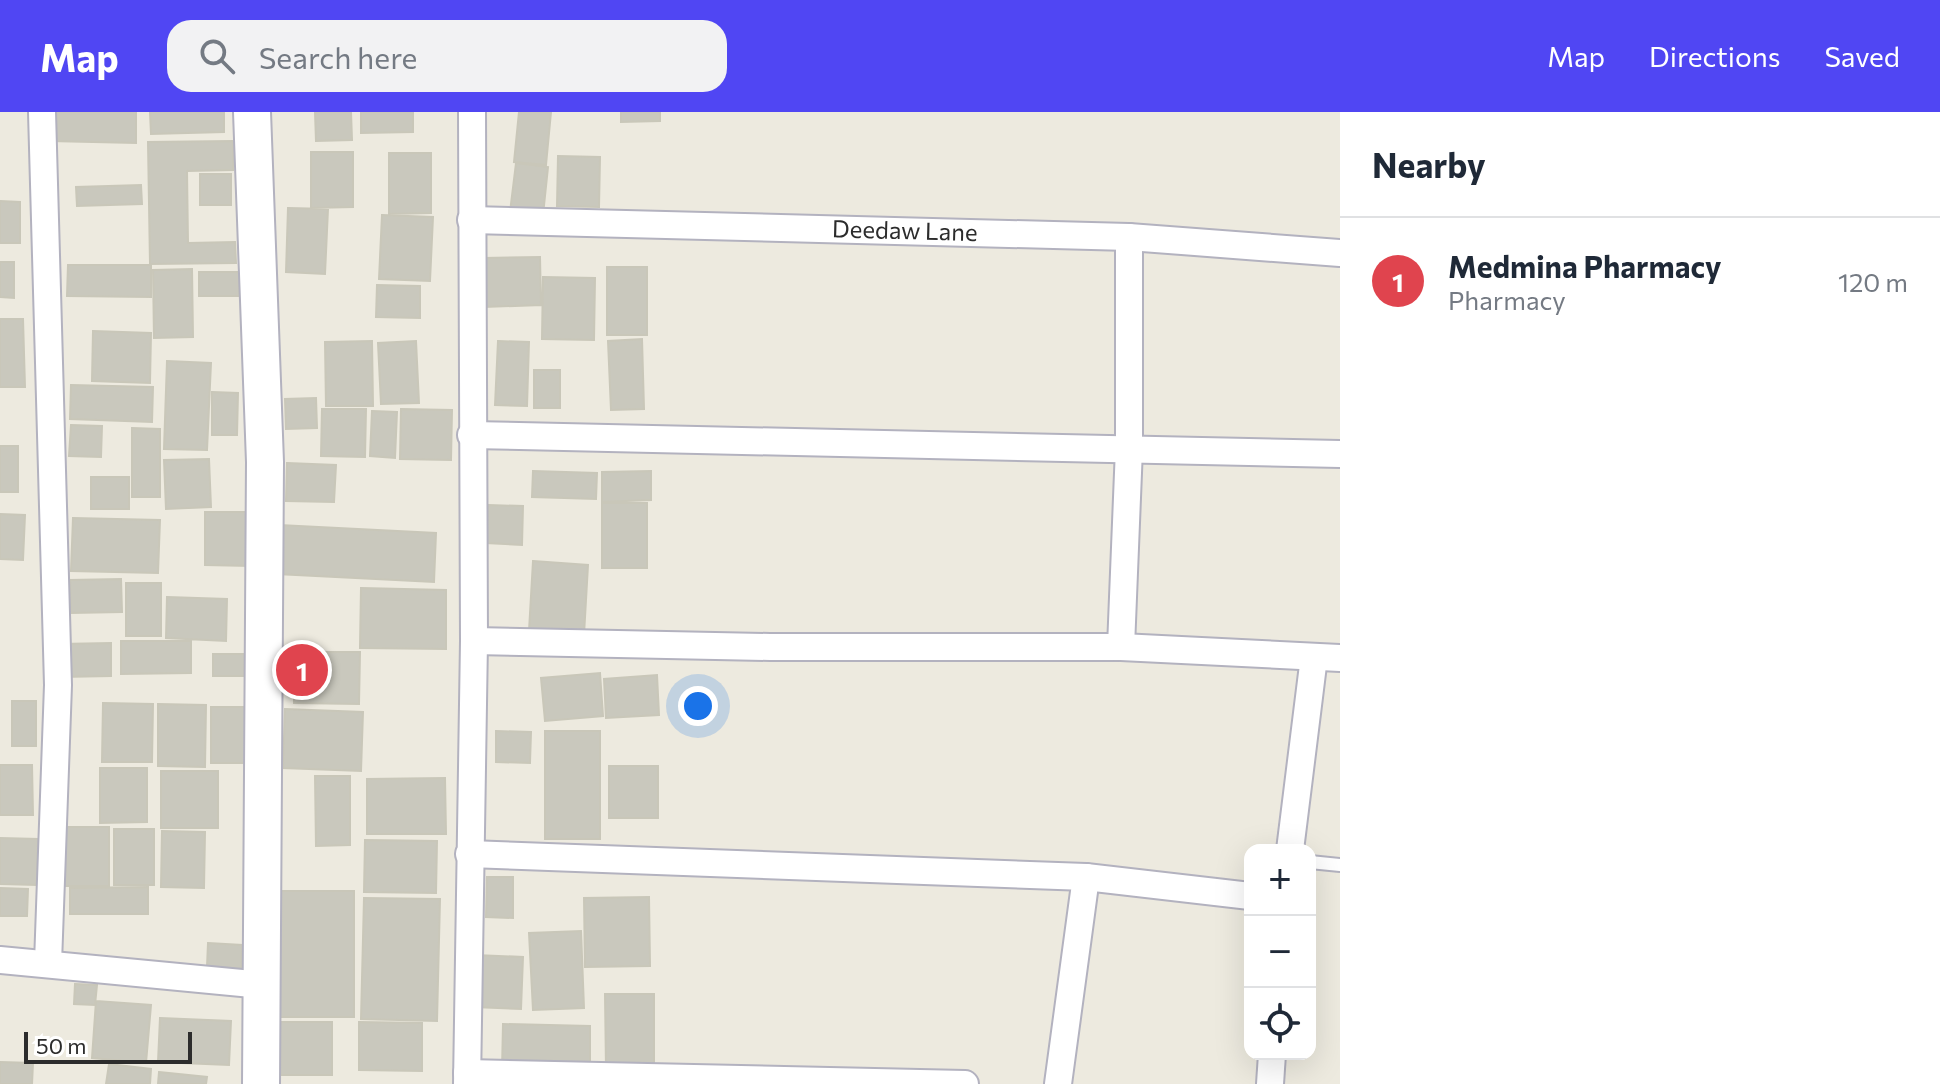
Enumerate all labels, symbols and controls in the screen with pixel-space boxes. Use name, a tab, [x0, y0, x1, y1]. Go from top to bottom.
search box	[167, 20, 727, 92]
text: Map	[40, 33, 119, 80]
icon: search	[195, 34, 239, 78]
text: Search here	[259, 38, 417, 75]
text: Map	[1547, 39, 1605, 73]
text: Directions	[1649, 39, 1780, 73]
text: Saved	[1824, 39, 1900, 73]
text: Nearby	[1372, 143, 1486, 185]
street label: Deedaw Lane	[832, 213, 978, 246]
text: Medmina Pharmacy	[1448, 247, 1722, 284]
text: 1	[1392, 266, 1404, 297]
text: 120 m	[1838, 266, 1908, 297]
text: Pharmacy	[1448, 284, 1566, 315]
pin: 1	[276, 640, 328, 700]
your location	[678, 686, 718, 726]
map controls	[1244, 844, 1316, 1060]
button: +	[1244, 844, 1316, 916]
button: −	[1244, 916, 1316, 988]
button: locate	[1244, 988, 1316, 1060]
scale bar	[24, 1028, 192, 1064]
text: 50 m	[36, 1032, 86, 1059]

